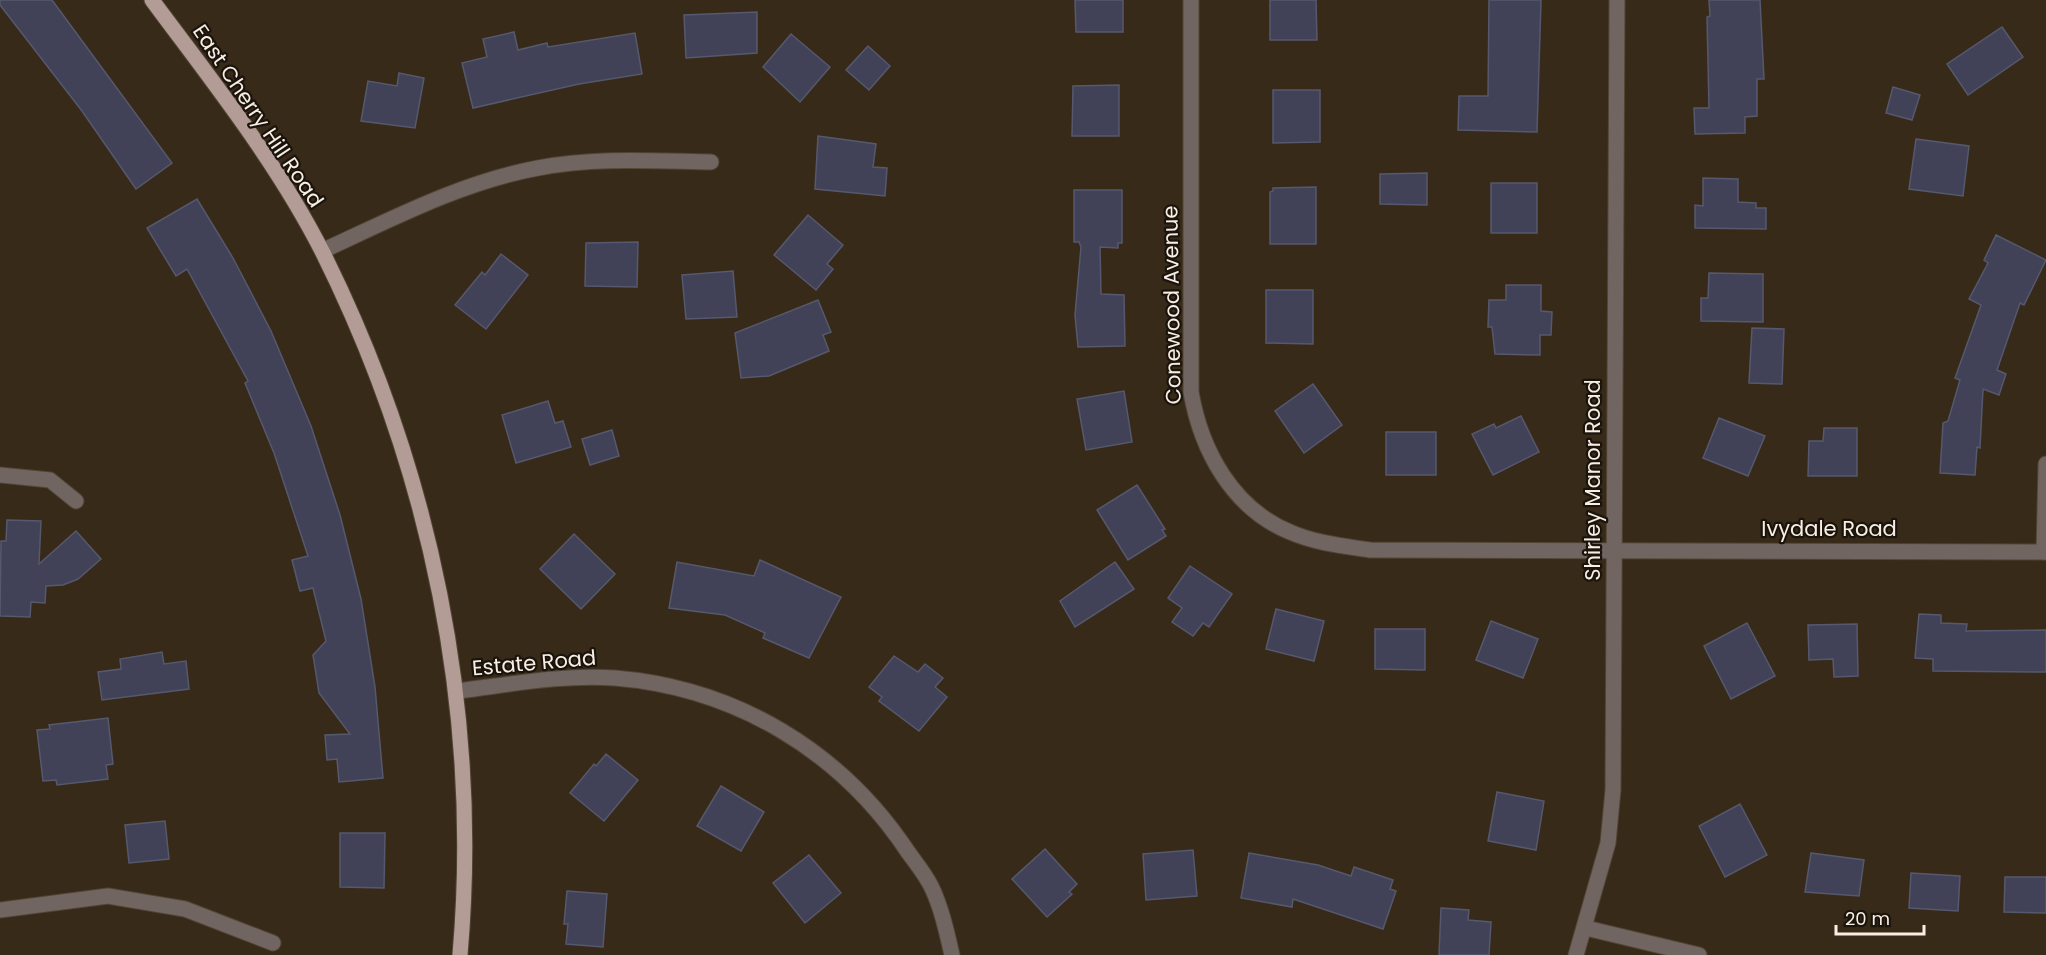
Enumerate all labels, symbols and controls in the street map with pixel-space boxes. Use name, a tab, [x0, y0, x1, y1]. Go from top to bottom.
street label: East Cherry Hill Road	[186, 18, 331, 213]
street label: Conewood Avenue	[1155, 205, 1188, 405]
street label: Shirley Manor Road	[1578, 379, 1607, 581]
street label: Ivydale Road	[1761, 514, 1897, 543]
street label: Estate Road	[471, 643, 597, 682]
scale bar	[1836, 898, 1924, 936]
text: 20 m	[1845, 906, 1890, 931]

